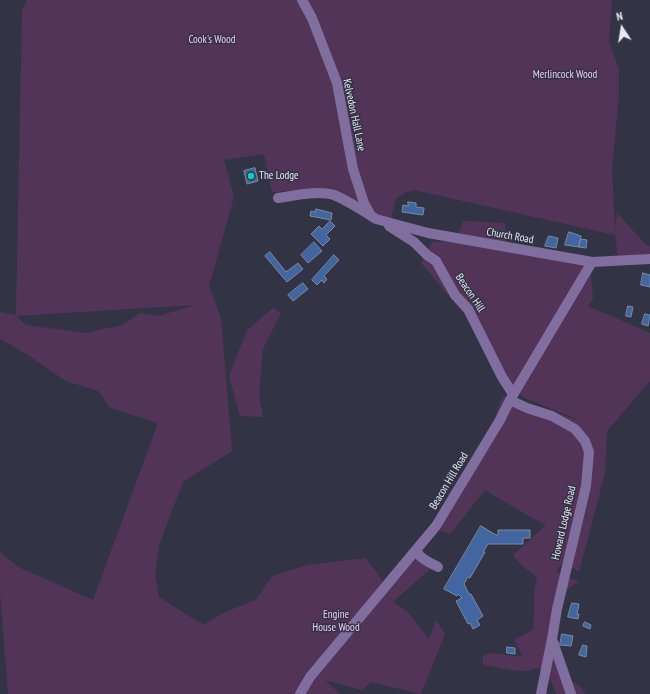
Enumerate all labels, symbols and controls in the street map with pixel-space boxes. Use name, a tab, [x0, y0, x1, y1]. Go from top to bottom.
north arrow	[602, 8, 642, 48]
text: N	[615, 9, 624, 24]
park label: Cook's Wood	[188, 33, 236, 47]
park label: Merlincock Wood	[533, 68, 597, 82]
street label: Kelvedon Hall Lane	[340, 78, 368, 152]
place label: The Lodge	[259, 169, 299, 183]
marker: The Lodge	[246, 171, 256, 181]
street label: Church Road	[485, 225, 535, 247]
street label: Beacon Hill	[452, 271, 488, 315]
street label: Beacon Hill Road	[427, 450, 471, 512]
street label: Howard Lodge Road	[549, 485, 579, 561]
park label: Engine House Wood	[312, 608, 360, 634]

